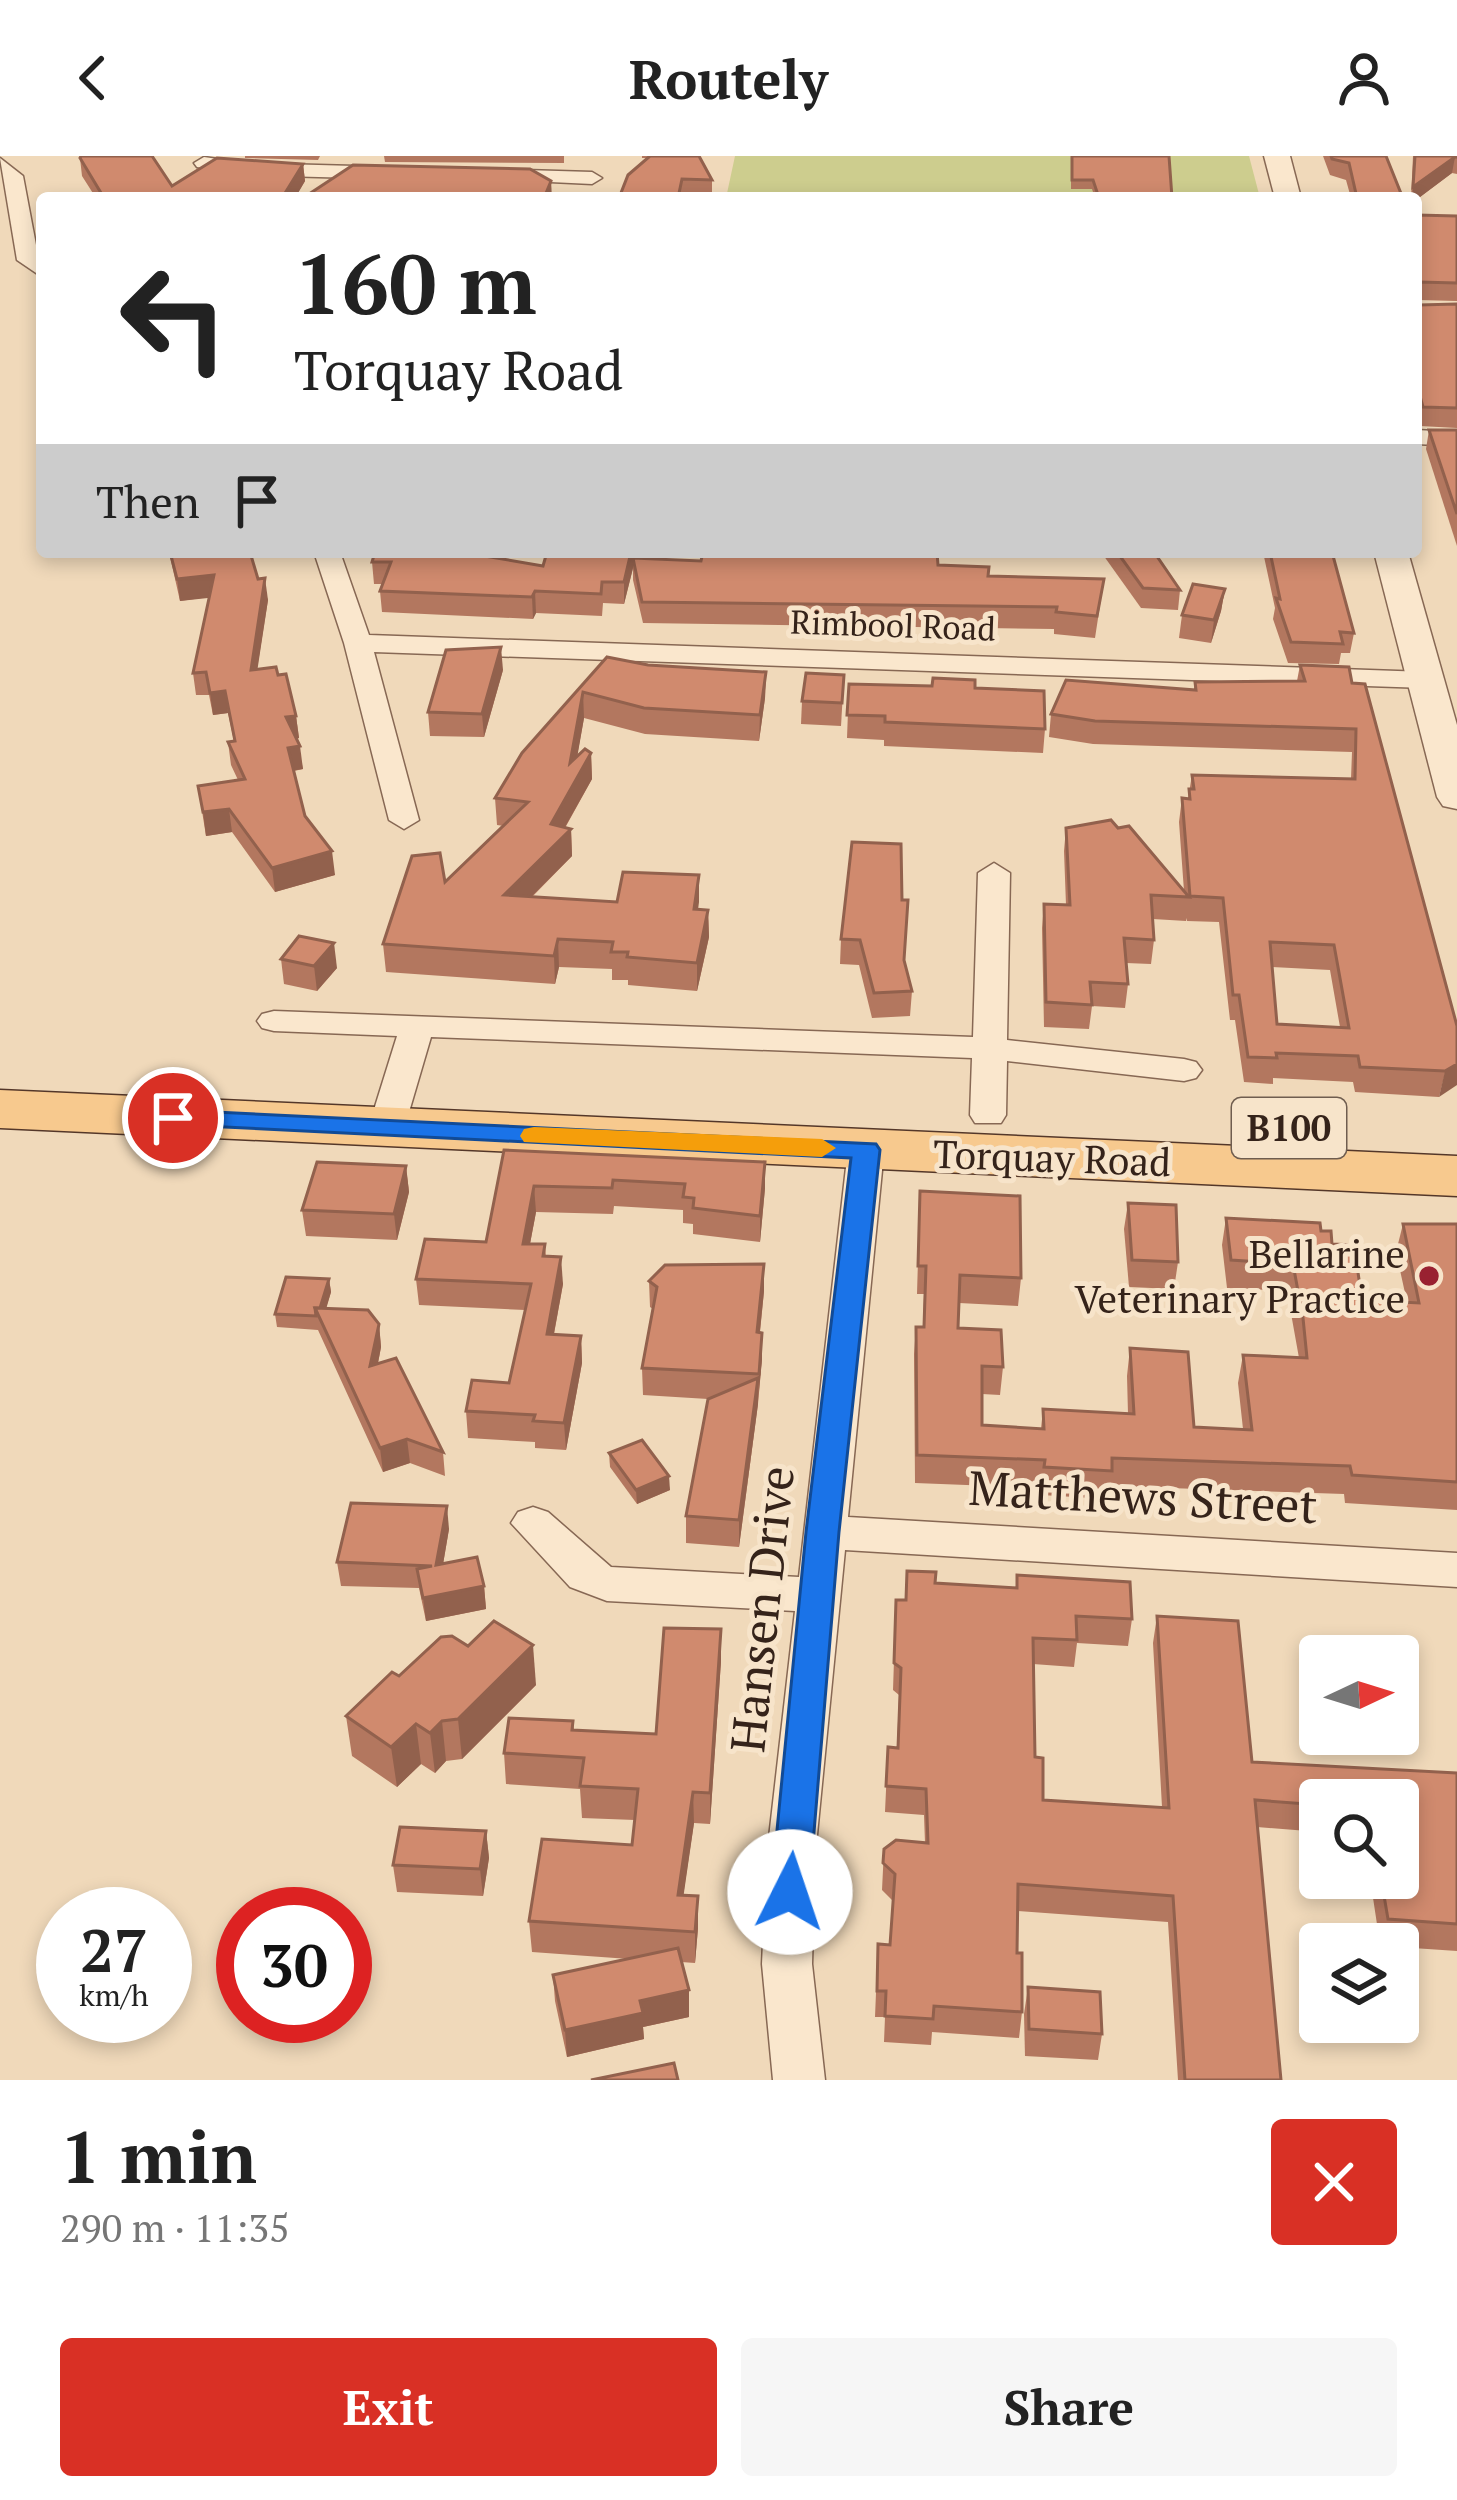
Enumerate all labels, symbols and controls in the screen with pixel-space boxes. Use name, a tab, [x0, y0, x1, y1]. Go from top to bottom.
text: Routely	[629, 43, 828, 114]
icon: back	[60, 45, 126, 111]
icon: person	[1331, 45, 1397, 111]
text: 160 m	[294, 227, 537, 338]
icon: left	[96, 240, 252, 396]
text: Torquay Road	[294, 334, 623, 405]
icon: arrive	[224, 468, 290, 534]
text: Then	[96, 471, 200, 531]
street label: Rimbool Road	[790, 599, 996, 650]
pin	[122, 1067, 224, 1169]
icon: arrive	[140, 1085, 206, 1151]
road number: B100	[1232, 1098, 1346, 1158]
street label: Torquay Road	[932, 1127, 1172, 1187]
place label: Bellarine Veterinary Practice	[1074, 1227, 1405, 1324]
marker: Bellarine Veterinary Practice	[1416, 1263, 1442, 1289]
street label: Matthews Street	[967, 1455, 1319, 1537]
street label: Hansen Drive	[714, 1463, 808, 1755]
north arrow	[1299, 1635, 1419, 1755]
map controls	[1299, 1635, 1419, 2043]
button: search	[1299, 1779, 1419, 1899]
position arrow	[727, 1829, 853, 1955]
speed limit sign: 30	[216, 1887, 372, 2043]
text: 27	[80, 1910, 148, 1989]
button: layers	[1299, 1923, 1419, 2043]
text: km/h	[79, 1975, 149, 2015]
text: 1 min	[60, 2108, 257, 2204]
button: close	[1271, 2119, 1397, 2245]
text: 290 m · 11:35	[60, 2201, 290, 2253]
button: Exit	[60, 2338, 717, 2476]
button: Share	[741, 2338, 1397, 2476]

